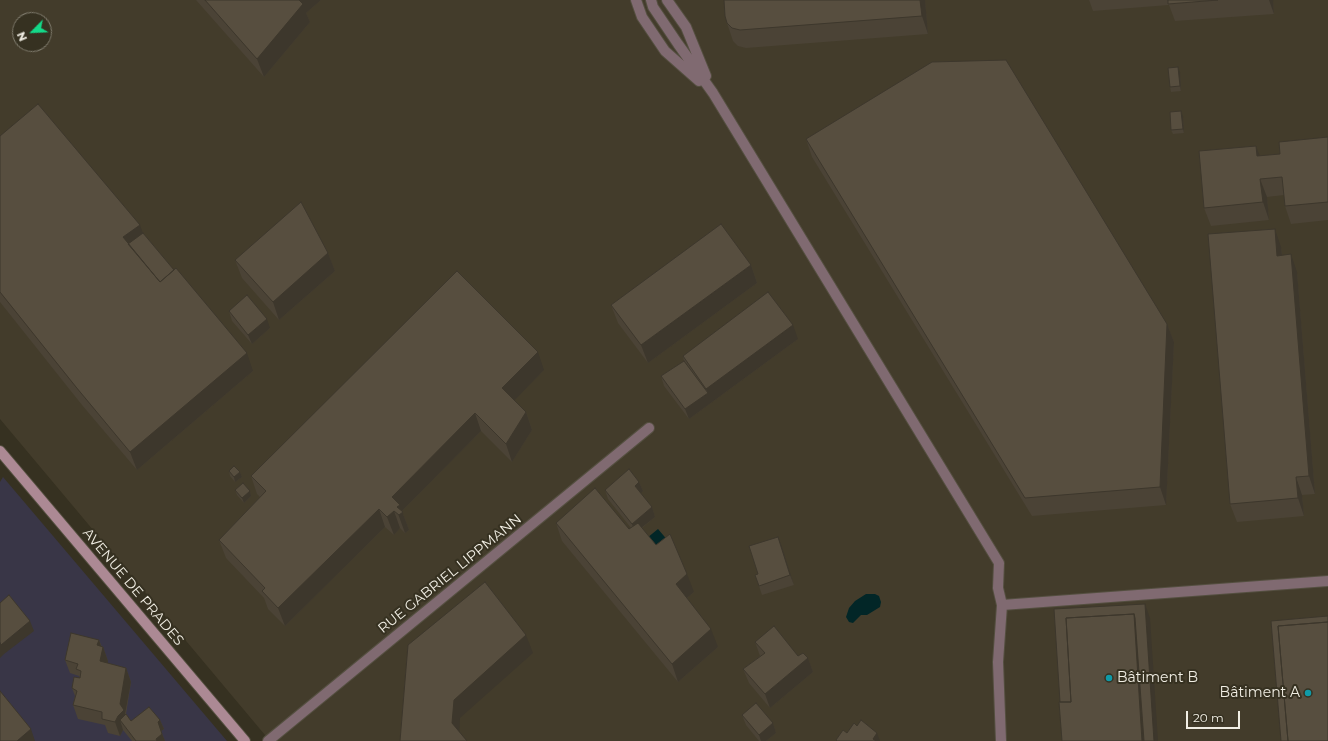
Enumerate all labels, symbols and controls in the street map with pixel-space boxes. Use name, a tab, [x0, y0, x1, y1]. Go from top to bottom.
north arrow	[12, 12, 52, 52]
text: N	[14, 30, 30, 43]
street label: RUE GABRIEL LIPPMANN	[375, 511, 525, 637]
street label: AVENUE DE PRADES	[79, 525, 187, 649]
place label: Bâtiment B	[1117, 670, 1198, 686]
marker: Bâtiment B	[1104, 673, 1114, 683]
place label: Bâtiment A	[1220, 685, 1300, 701]
marker: Bâtiment A	[1303, 688, 1313, 698]
scale bar	[1188, 703, 1242, 729]
text: 20 m	[1193, 710, 1224, 725]

